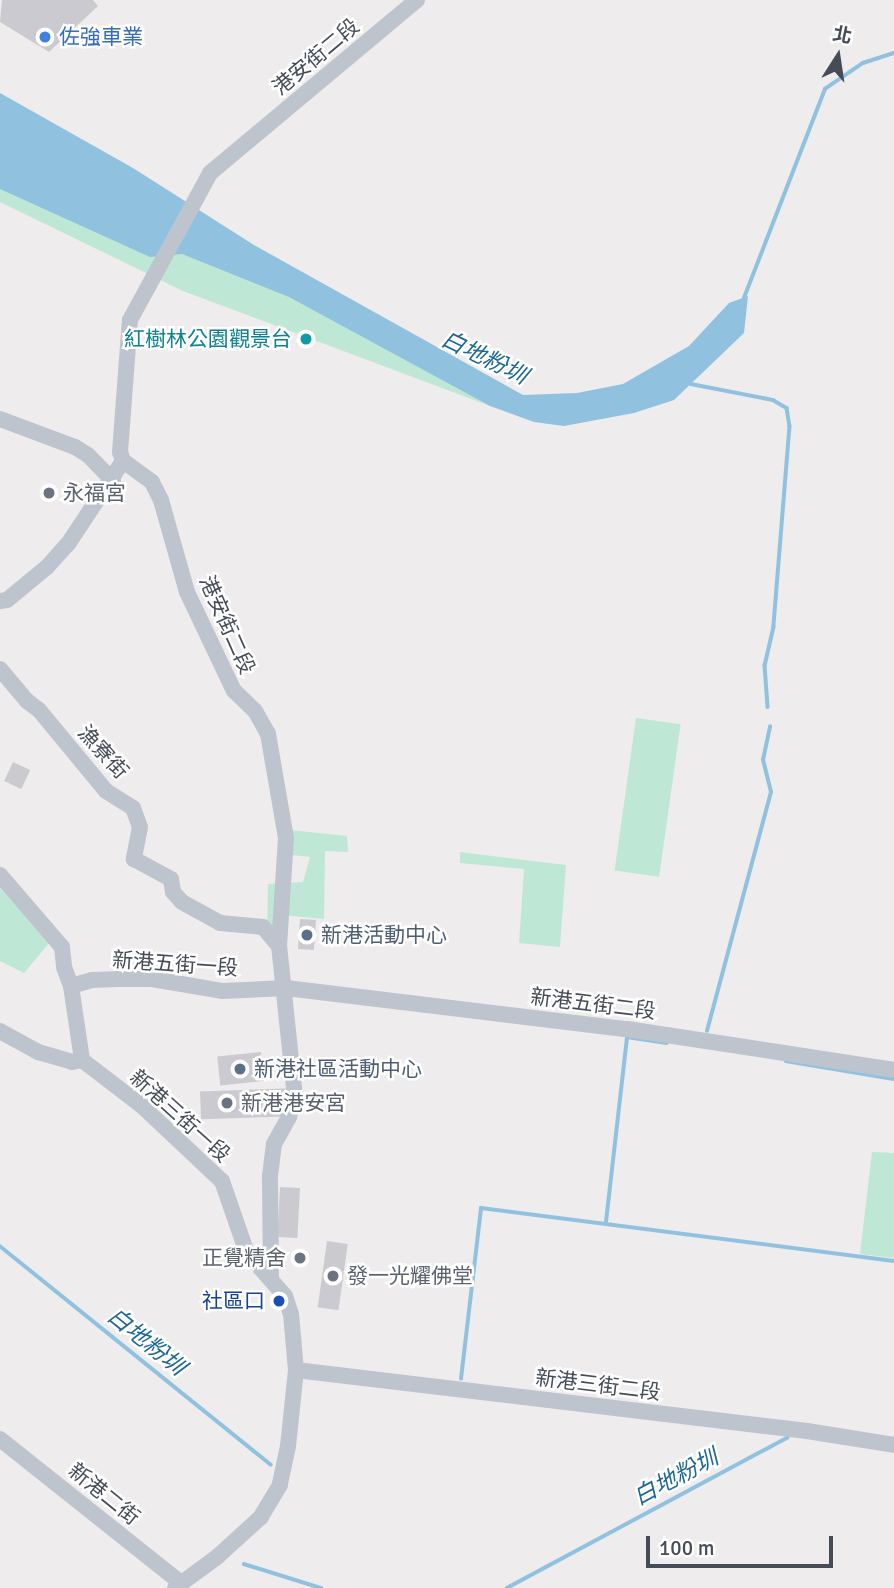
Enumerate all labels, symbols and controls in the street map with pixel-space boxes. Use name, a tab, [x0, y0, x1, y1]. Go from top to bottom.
street label: 港安街二段	[268, 14, 364, 100]
north arrow	[803, 21, 873, 91]
text: 北	[831, 22, 854, 49]
place label: 佐強車業	[59, 24, 143, 50]
marker: 佐強車業	[37, 29, 53, 45]
water label: 白地粉圳	[437, 325, 531, 391]
place label: 紅樹林公園觀景台	[124, 326, 292, 352]
marker: 紅樹林公園觀景台	[298, 331, 314, 347]
place label: 永福宮	[63, 480, 126, 506]
marker: 永福宮	[41, 485, 57, 501]
street label: 港安街二段	[194, 572, 260, 678]
street label: 漁寮街	[73, 720, 133, 784]
place label: 新港活動中心	[321, 922, 447, 948]
marker: 新港活動中心	[299, 927, 315, 943]
street label: 新港五街一段	[111, 947, 239, 981]
street label: 新港五街二段	[529, 984, 657, 1024]
place label: 新港社區活動中心	[254, 1056, 422, 1082]
marker: 新港社區活動中心	[232, 1061, 248, 1077]
street label: 新港三街一段	[125, 1064, 235, 1168]
place label: 新港港安宮	[241, 1090, 346, 1116]
marker: 新港港安宮	[219, 1095, 235, 1111]
place label: 正覺精舍	[202, 1245, 286, 1271]
marker: 正覺精舍	[292, 1250, 308, 1266]
place label: 發一光耀佛堂	[347, 1263, 473, 1289]
marker: 發一光耀佛堂	[325, 1268, 341, 1284]
place label: 社區口	[202, 1288, 265, 1314]
marker: 社區口	[271, 1293, 287, 1309]
water label: 白地粉圳	[102, 1302, 190, 1382]
street label: 新港三街二段	[534, 1365, 662, 1405]
water label: 白地粉圳	[629, 1444, 723, 1512]
street label: 新港二街	[63, 1458, 145, 1530]
scale bar	[649, 1522, 836, 1566]
text: 100 m	[659, 1535, 714, 1561]

